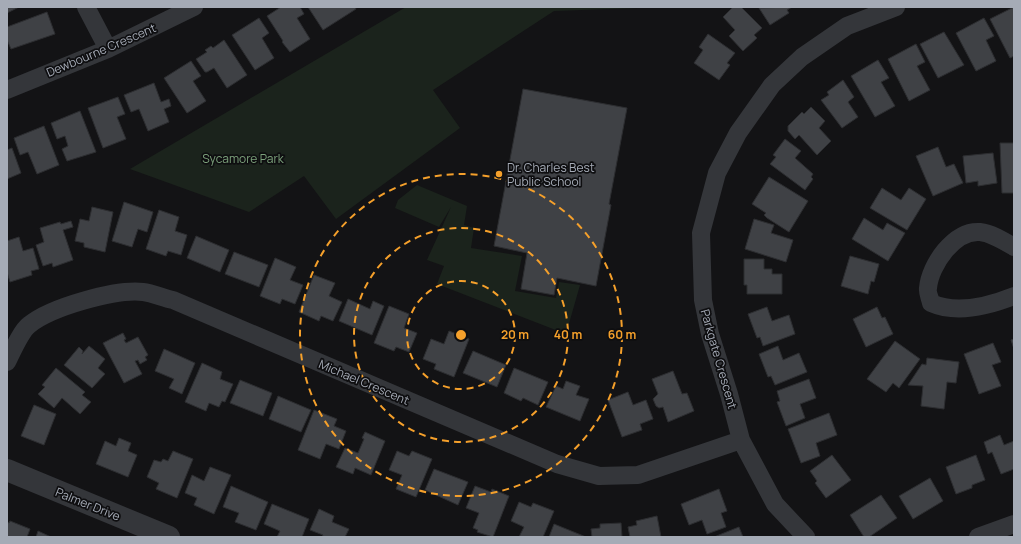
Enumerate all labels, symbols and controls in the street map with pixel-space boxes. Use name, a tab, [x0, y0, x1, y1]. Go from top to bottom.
street label: Dewbourne Crescent	[44, 19, 159, 81]
park label: Sycamore Park	[202, 150, 285, 167]
place label: Dr. Charles Best Public School	[507, 159, 595, 190]
marker: Dr. Charles Best Public School	[494, 169, 504, 179]
street label: Parkgate Crescent	[697, 307, 741, 411]
text: 20 m	[501, 326, 529, 343]
text: 40 m	[554, 326, 582, 343]
text: 60 m	[608, 326, 636, 343]
centre of rings	[454, 328, 468, 342]
street label: Michael Crescent	[316, 355, 412, 409]
street label: Palmer Drive	[53, 483, 123, 525]

